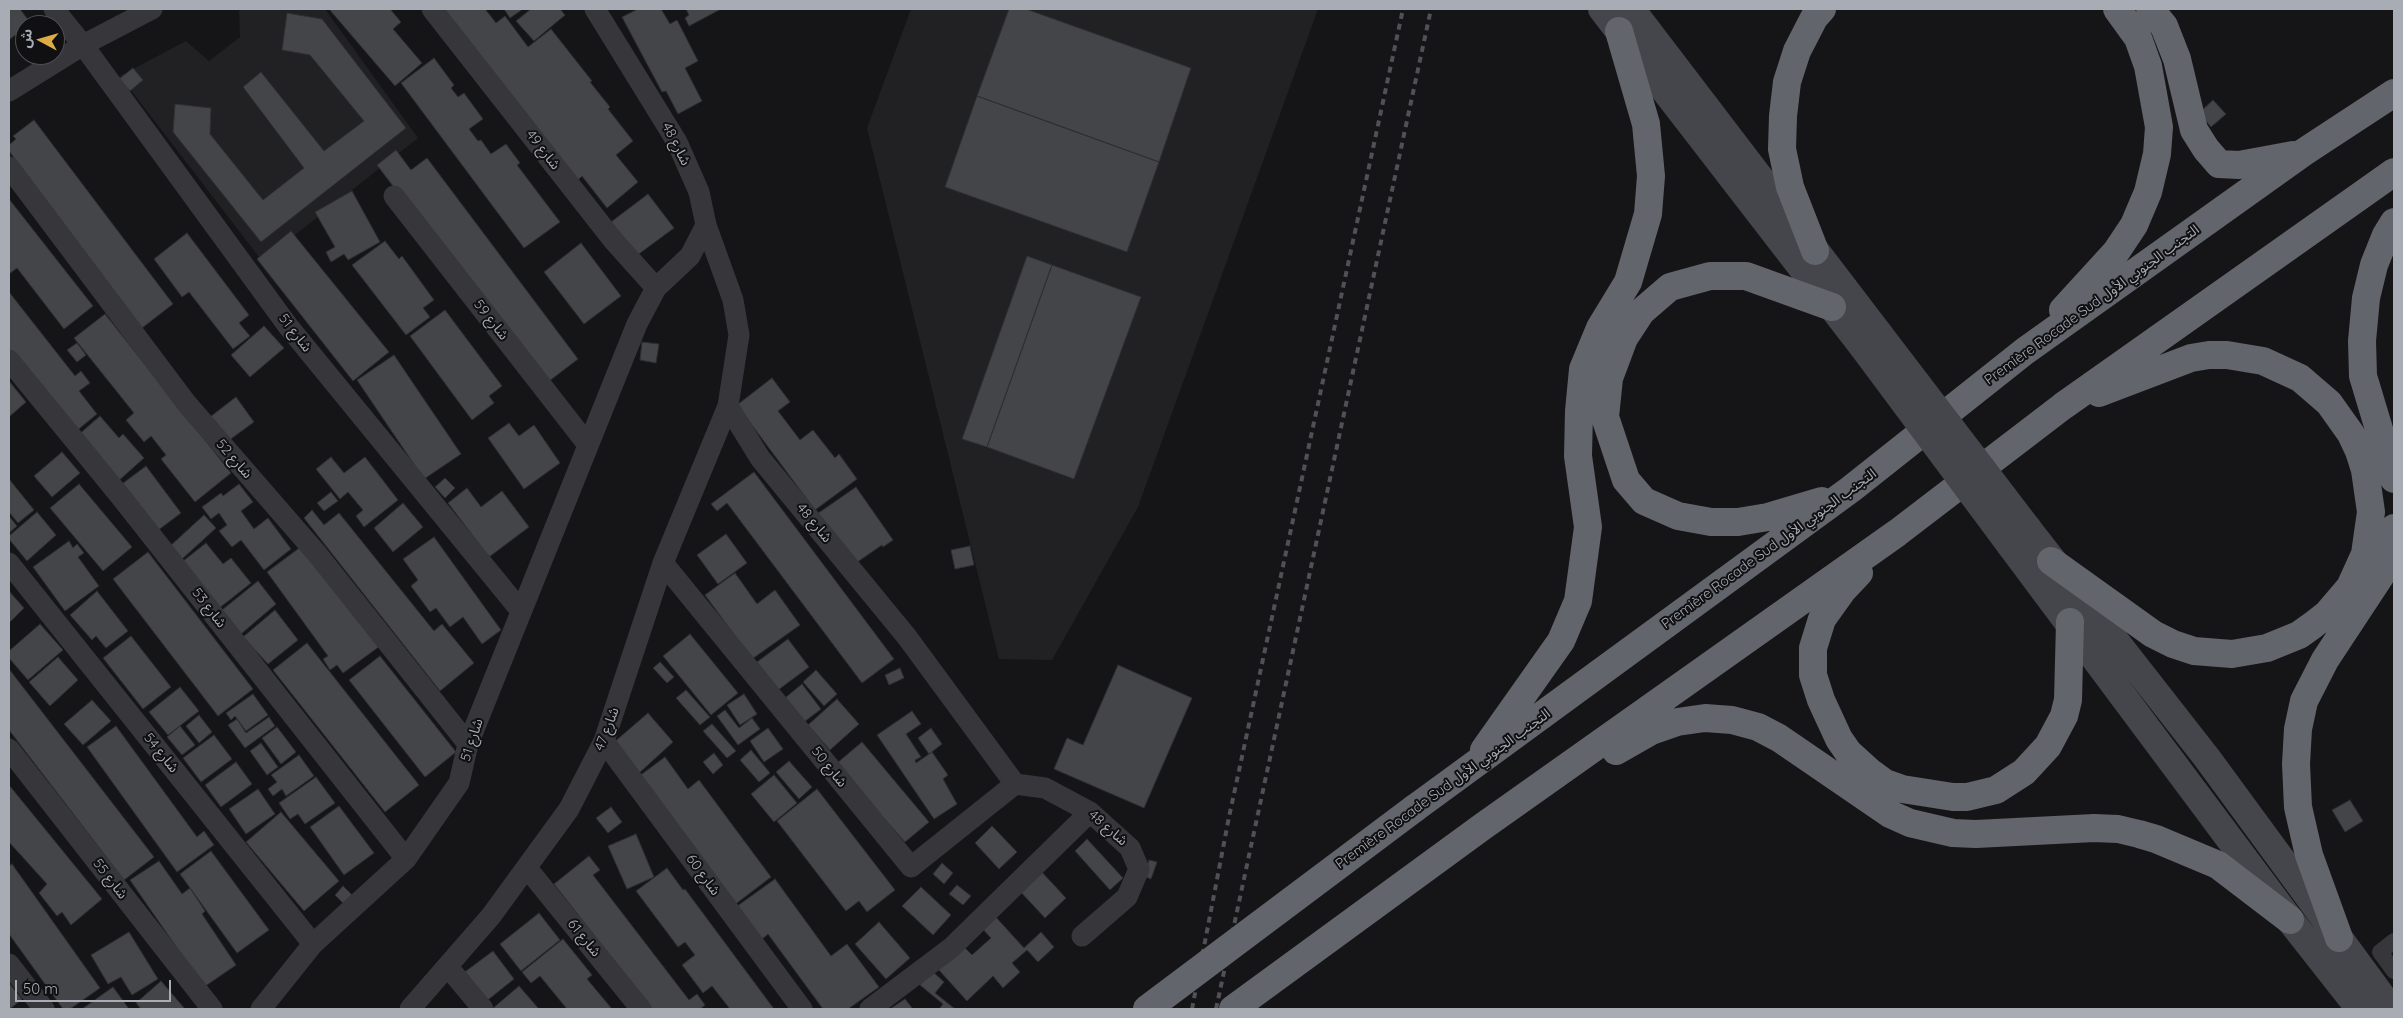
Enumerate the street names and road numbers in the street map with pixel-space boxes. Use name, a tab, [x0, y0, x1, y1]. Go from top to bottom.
street label: شارع 48	[658, 120, 694, 168]
street label: شارع 49	[522, 127, 564, 173]
street label: Première Rocade Sud التجنب الجنوبي الأول	[1981, 221, 2203, 389]
street label: شارع 59	[470, 296, 512, 344]
street label: شارع 51	[275, 311, 315, 355]
street label: شارع 52	[212, 436, 256, 482]
street label: Première Rocade Sud التجنب الجنوبي الأول	[1658, 465, 1880, 633]
street label: شارع 48	[793, 500, 835, 546]
street label: شارع 53	[188, 585, 230, 631]
street label: شارع 47	[591, 705, 623, 753]
street label: Première Rocade Sud التجنب الجنوبي الأول	[1332, 705, 1554, 873]
street label: شارع 51	[457, 717, 487, 763]
street label: شارع 54	[140, 730, 182, 776]
street label: شارع 50	[808, 743, 850, 791]
street label: شارع 48	[1085, 807, 1131, 849]
street label: شارع 60	[682, 851, 724, 899]
street label: شارع 55	[89, 856, 131, 902]
street label: شارع 61	[564, 916, 604, 960]

